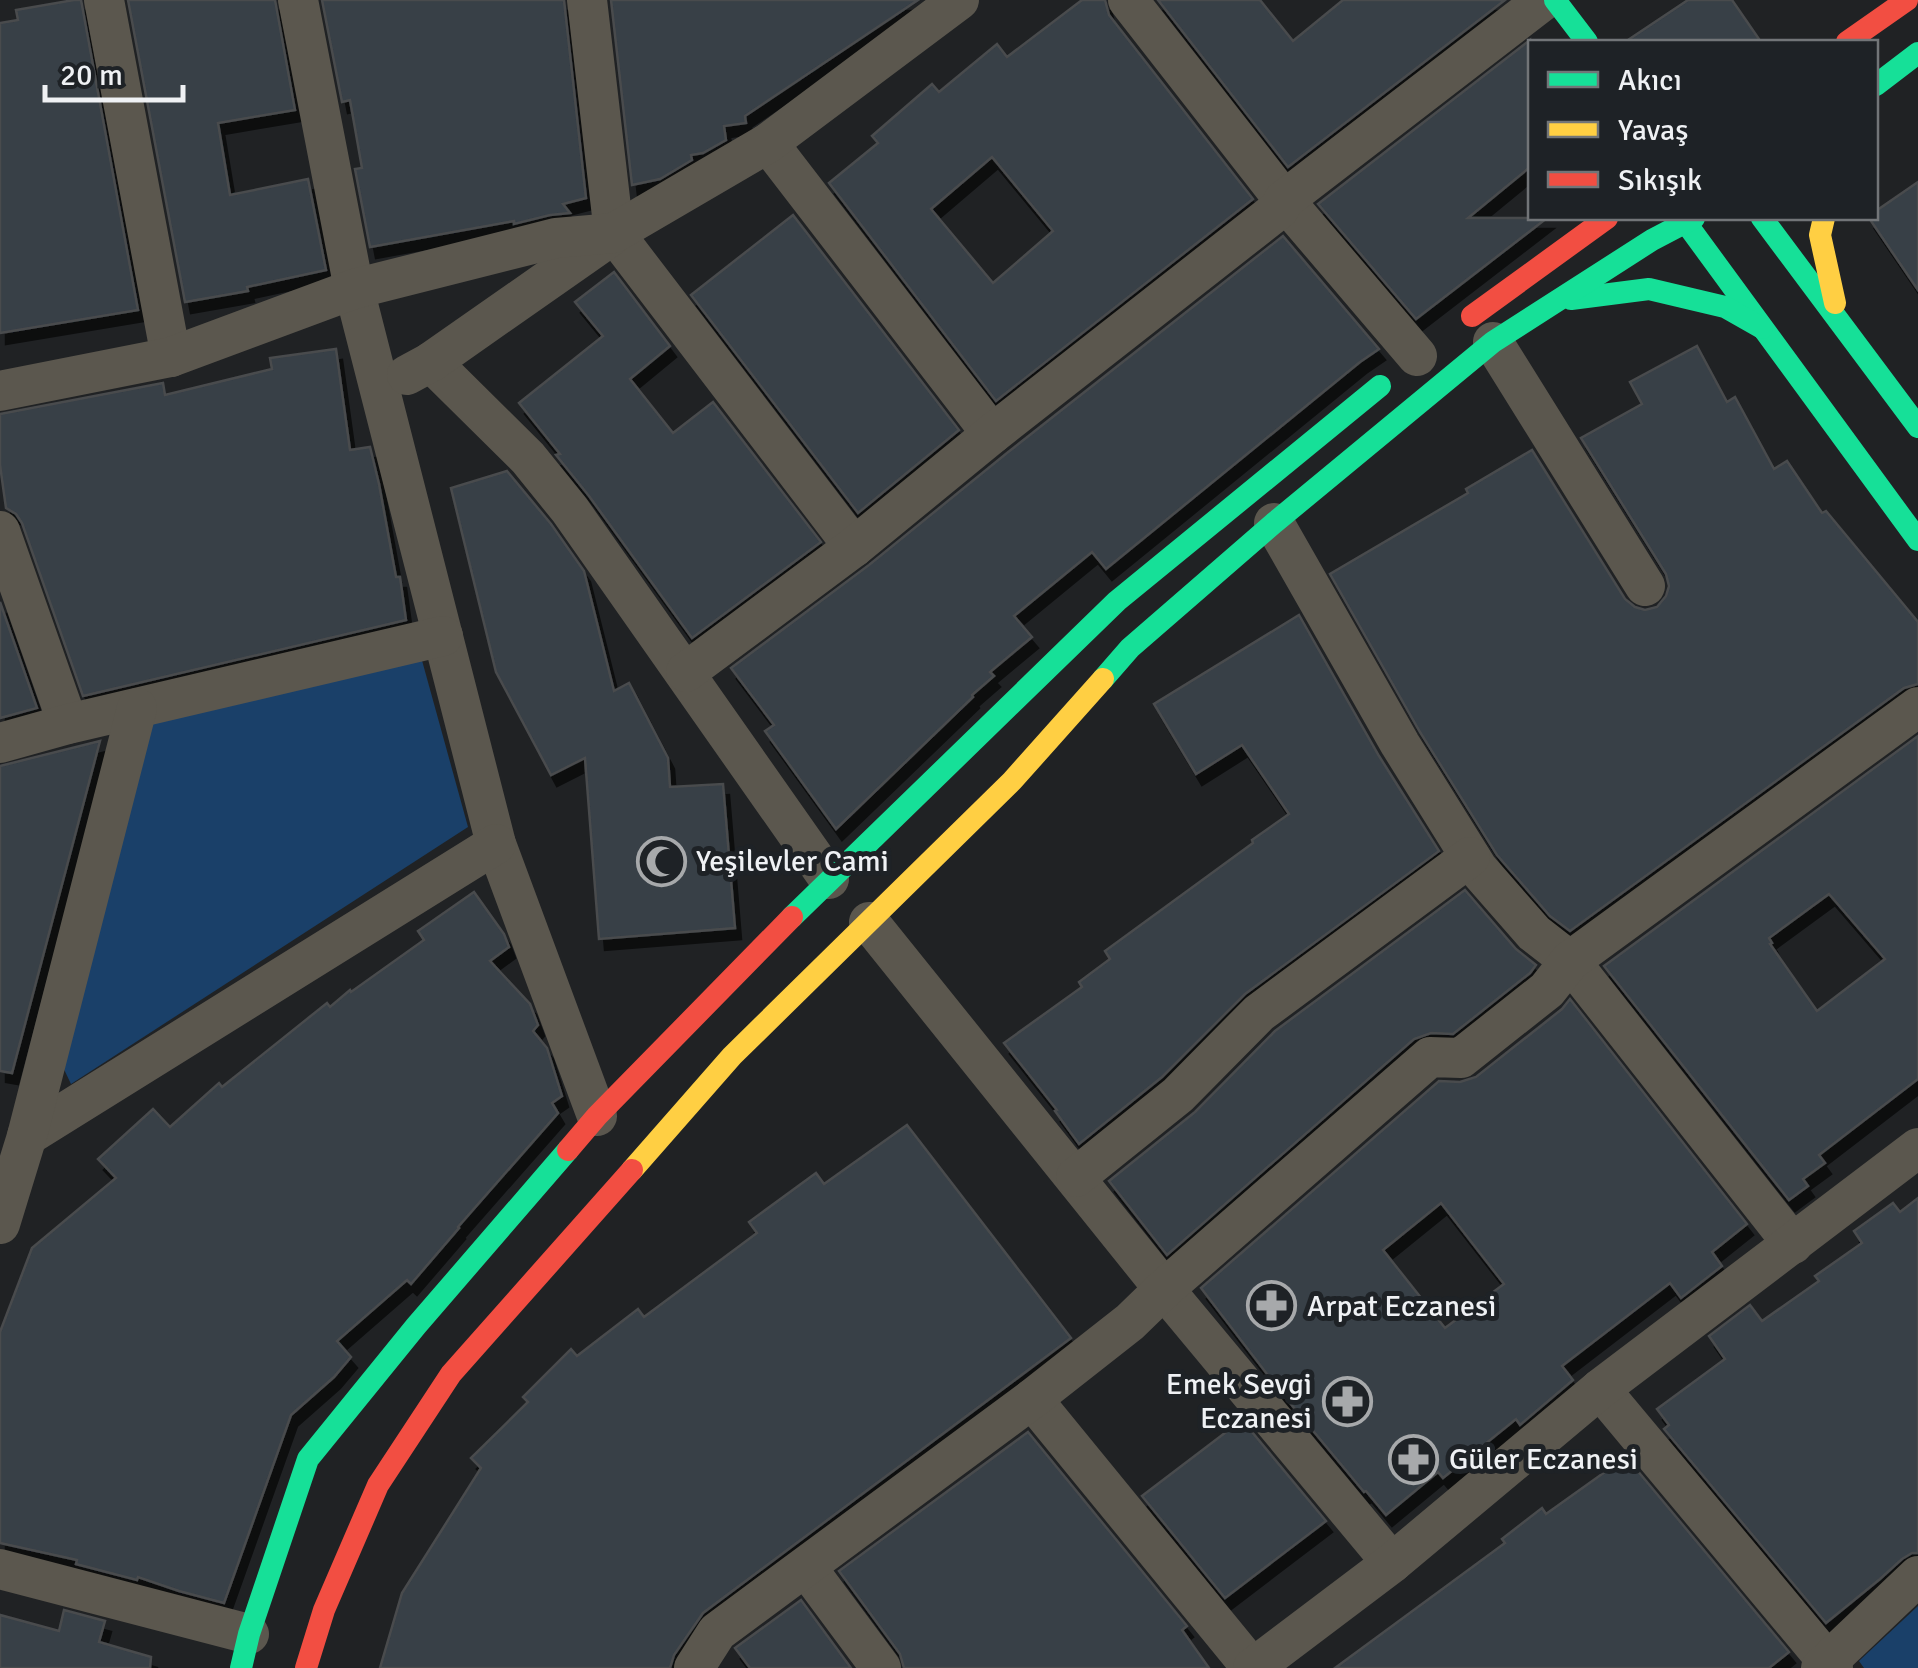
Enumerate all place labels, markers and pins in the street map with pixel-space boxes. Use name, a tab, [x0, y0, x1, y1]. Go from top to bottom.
mosque icon: Yeşilevler Cami	[635, 835, 687, 887]
place label: Yeşilevler Cami	[696, 843, 889, 880]
pharmacy icon: Arpat Eczanesi	[1246, 1280, 1298, 1332]
place label: Arpat Eczanesi	[1307, 1288, 1496, 1325]
place label: Emek Sevgi Eczanesi	[1166, 1366, 1312, 1437]
pharmacy icon: Emek Sevgi Eczanesi	[1321, 1375, 1373, 1427]
pharmacy icon: Güler Eczanesi	[1388, 1433, 1440, 1485]
place label: Güler Eczanesi	[1449, 1441, 1638, 1478]

